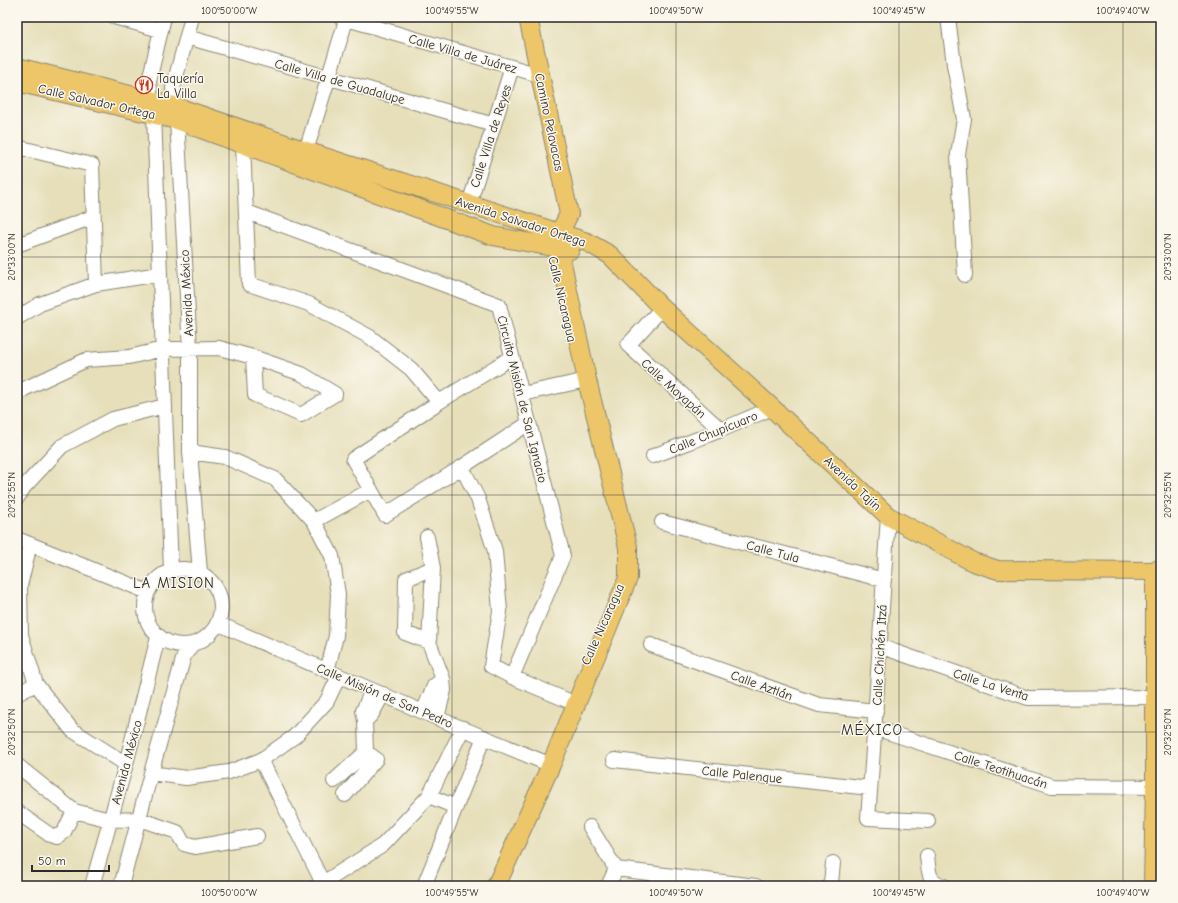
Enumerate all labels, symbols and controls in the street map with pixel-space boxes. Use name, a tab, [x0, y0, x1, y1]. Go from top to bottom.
text: 100°50'00"W	[201, 5, 257, 17]
text: 100°49'55"W	[426, 5, 479, 17]
text: 100°49'50"W	[649, 5, 703, 17]
text: 100°49'45"W	[873, 5, 926, 17]
text: 100°49'40"W	[1096, 5, 1150, 17]
street label: Calle Villa de Juárez	[407, 31, 519, 76]
street label: Calle Villa de Guadalupe	[273, 56, 407, 107]
place label: Taquería La Villa	[157, 71, 204, 101]
street label: Camino Pelavacas	[532, 72, 567, 173]
restaurant icon: Taquería La Villa	[134, 75, 154, 95]
street label: Calle Salvador Ortega	[37, 81, 157, 122]
street label: Calle Villa de Reyes	[467, 83, 514, 189]
street label: Avenida Salvador Ortega	[454, 193, 588, 250]
text: 20°33'00"N	[6, 233, 18, 281]
text: 20°33'00"N	[1162, 233, 1174, 281]
street label: Avenida México	[177, 249, 196, 337]
street label: Calle Nicaragua	[545, 255, 580, 343]
street label: Circuito Misión de San Ignacio	[494, 314, 551, 484]
street label: Calle Mayapán	[638, 355, 709, 421]
street label: Calle Chupícuaro	[667, 408, 760, 457]
street label: Avenida Tajín	[821, 453, 884, 514]
text: 20°32'55"N	[6, 472, 18, 518]
text: 20°32'55"N	[1162, 472, 1174, 518]
street label: Calle Tula	[745, 537, 801, 566]
district label: LA MISION	[133, 574, 215, 592]
street label: Calle Nicaragua	[578, 581, 627, 667]
street label: Calle Chichén Itzá	[869, 604, 890, 706]
street label: Calle Misión de San Pedro	[314, 660, 455, 731]
street label: Calle La Venta	[951, 665, 1030, 704]
street label: Calle Aztlán	[729, 667, 795, 704]
text: 20°32'50"N	[6, 709, 18, 755]
text: 20°32'50"N	[1162, 709, 1174, 755]
street label: Avenida México	[108, 718, 145, 806]
district label: MÉXICO	[841, 720, 903, 739]
street label: Calle Teotihuacán	[952, 747, 1049, 792]
street label: Calle Palenque	[701, 763, 784, 786]
scale bar	[32, 847, 109, 873]
text: 50 m	[38, 854, 66, 868]
text: 100°50'00"W	[201, 887, 257, 899]
text: 100°49'55"W	[426, 887, 479, 899]
text: 100°49'50"W	[649, 887, 703, 899]
text: 100°49'45"W	[873, 887, 926, 899]
text: 100°49'40"W	[1096, 887, 1150, 899]

